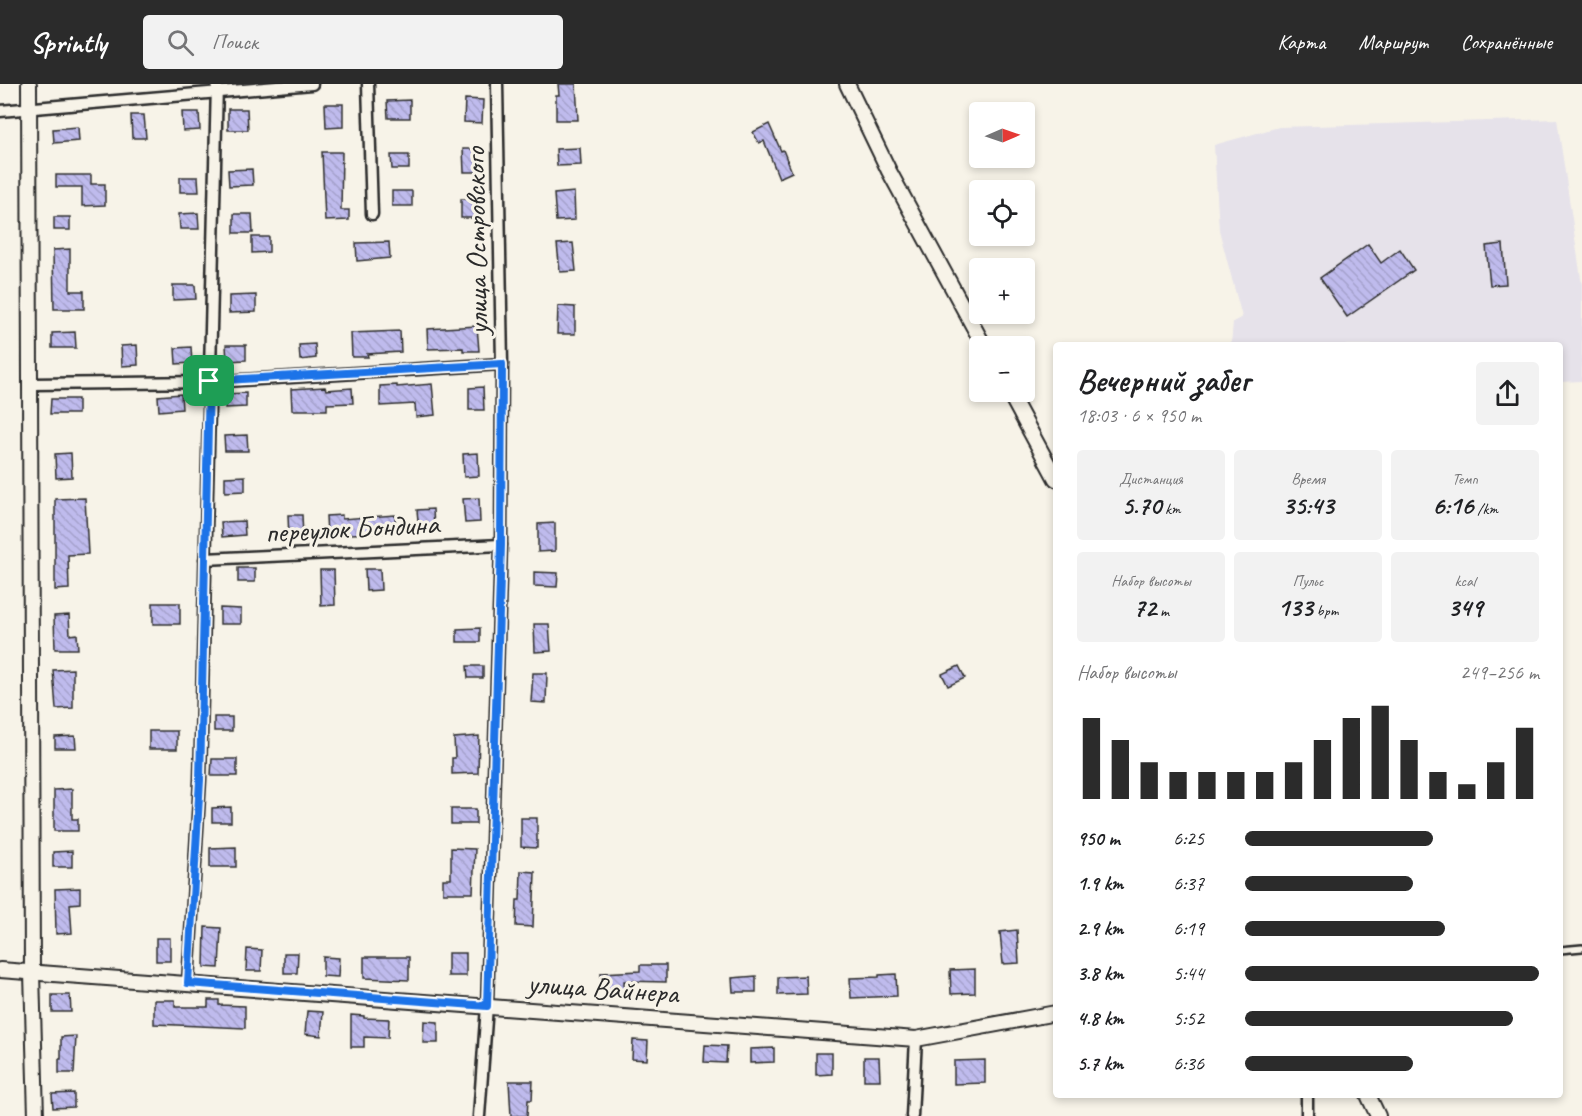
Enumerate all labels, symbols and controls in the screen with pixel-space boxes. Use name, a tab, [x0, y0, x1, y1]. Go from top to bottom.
search box	[143, 15, 563, 69]
text: Sprintly	[30, 25, 107, 60]
icon: search	[164, 26, 197, 59]
text: Поиск	[212, 28, 258, 56]
text: Карта	[1277, 29, 1326, 55]
text: Маршрут	[1359, 29, 1428, 55]
text: Сохранённые	[1461, 29, 1552, 55]
north arrow	[969, 102, 1035, 168]
map controls	[969, 102, 1035, 402]
street label: улица Островского	[455, 145, 497, 337]
button: locate	[969, 180, 1035, 246]
button: +	[969, 258, 1035, 324]
button: −	[969, 336, 1035, 402]
pin	[183, 355, 234, 406]
text: Вечерний забег	[1077, 359, 1250, 401]
button: share	[1476, 362, 1539, 425]
icon: arrive	[192, 364, 225, 397]
text: 18:03 · 6 × 950 m	[1077, 403, 1201, 428]
text: Дистанция	[1119, 469, 1183, 489]
text: Время	[1291, 469, 1325, 489]
text: Темп	[1452, 469, 1478, 489]
text: 5.70	[1121, 489, 1161, 522]
text: 35:43	[1282, 489, 1334, 522]
text: 6:16	[1432, 489, 1473, 522]
text: km	[1161, 499, 1181, 519]
text: /km	[1473, 499, 1498, 519]
street label: переулок Бондина	[264, 504, 442, 552]
text: Набор высоты	[1111, 571, 1191, 591]
text: Пульс	[1293, 571, 1323, 591]
text: kcal	[1454, 571, 1476, 591]
text: 72	[1133, 591, 1156, 624]
text: 133	[1278, 591, 1313, 624]
text: 349	[1448, 591, 1482, 624]
text: m	[1156, 601, 1169, 621]
text: bpm	[1313, 601, 1338, 621]
text: Набор высоты	[1077, 660, 1176, 685]
text: 249–256 m	[1460, 660, 1539, 685]
text: 950 m	[1077, 826, 1120, 851]
text: 6:25	[1173, 826, 1204, 851]
text: 1.9 km	[1077, 871, 1123, 896]
text: 6:37	[1173, 871, 1204, 896]
text: 2.9 km	[1077, 916, 1123, 941]
text: 6:19	[1173, 916, 1204, 941]
text: 3.8 km	[1077, 961, 1124, 986]
text: 5:44	[1173, 961, 1204, 986]
street label: улица Вайнера	[524, 964, 682, 1012]
text: 4.8 km	[1077, 1006, 1124, 1031]
text: 5:52	[1173, 1006, 1204, 1031]
text: 5.7 km	[1077, 1051, 1123, 1076]
text: 6:36	[1173, 1051, 1204, 1076]

